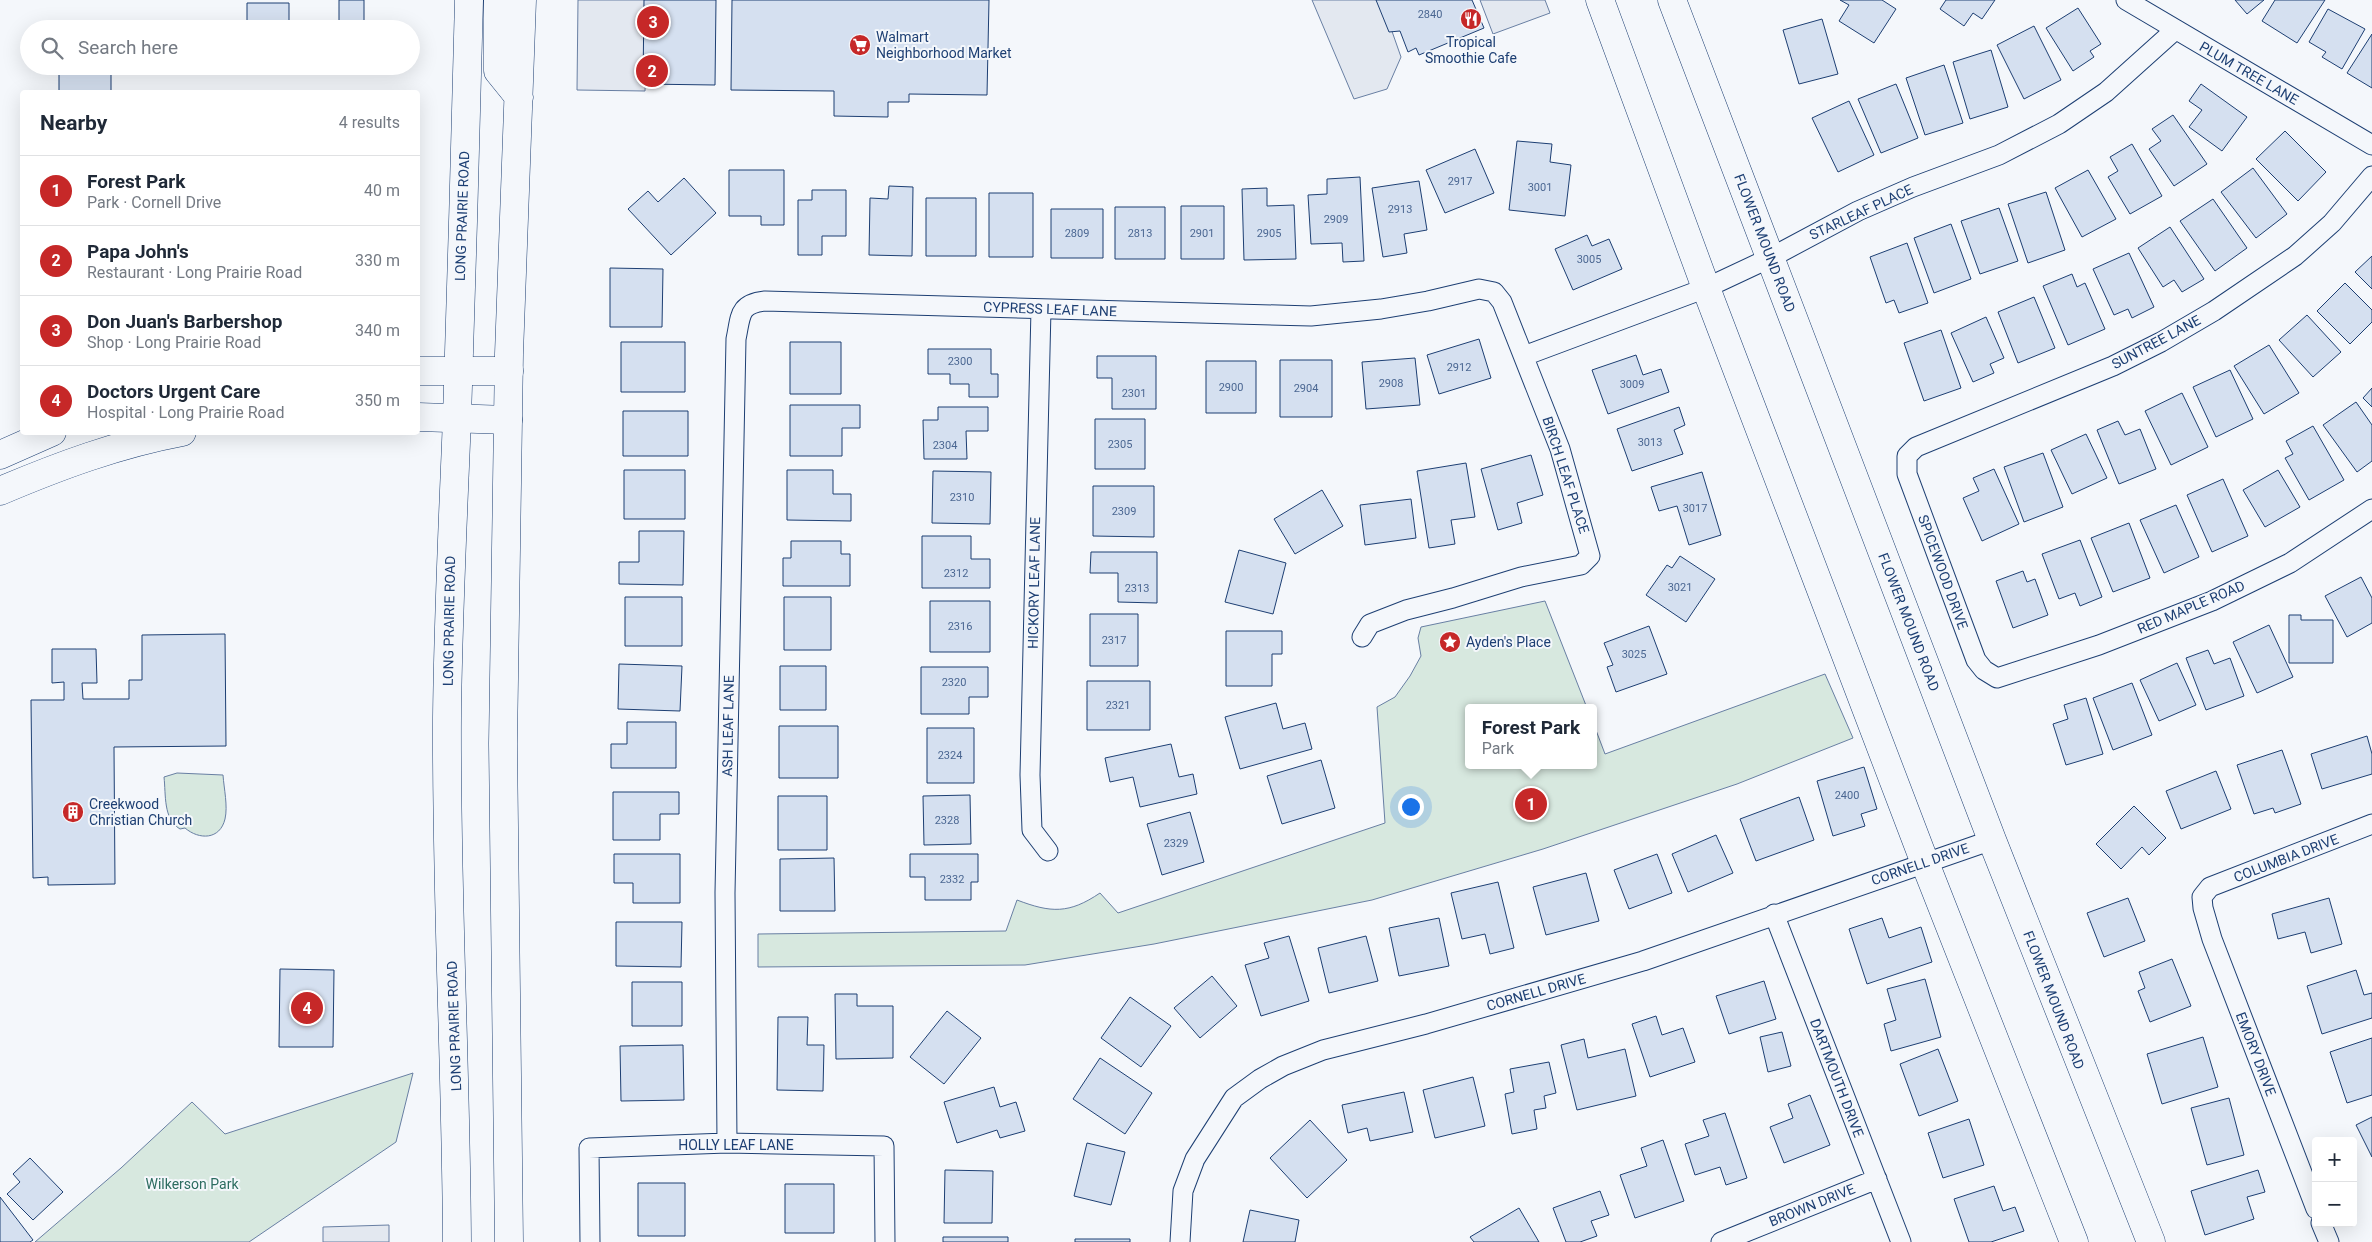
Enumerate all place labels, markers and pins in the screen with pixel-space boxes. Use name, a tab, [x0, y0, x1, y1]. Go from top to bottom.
pin: 3	[637, 3, 669, 41]
restaurant icon: Tropical Smoothie Cafe	[1459, 7, 1483, 31]
place label: Walmart Neighborhood Market	[876, 29, 1012, 61]
supermarket icon: Walmart Neighborhood Market	[848, 33, 872, 57]
place label: Tropical Smoothie Cafe	[1425, 34, 1517, 66]
pin: 2	[636, 52, 668, 90]
place icon: Ayden's Place	[1438, 630, 1462, 654]
place label: Ayden's Place	[1466, 634, 1551, 650]
pin: 1	[1515, 785, 1547, 823]
place label: Creekwood Christian Church	[89, 796, 192, 828]
building icon: Creekwood Christian Church	[61, 800, 85, 824]
pin: 4	[291, 989, 323, 1027]

